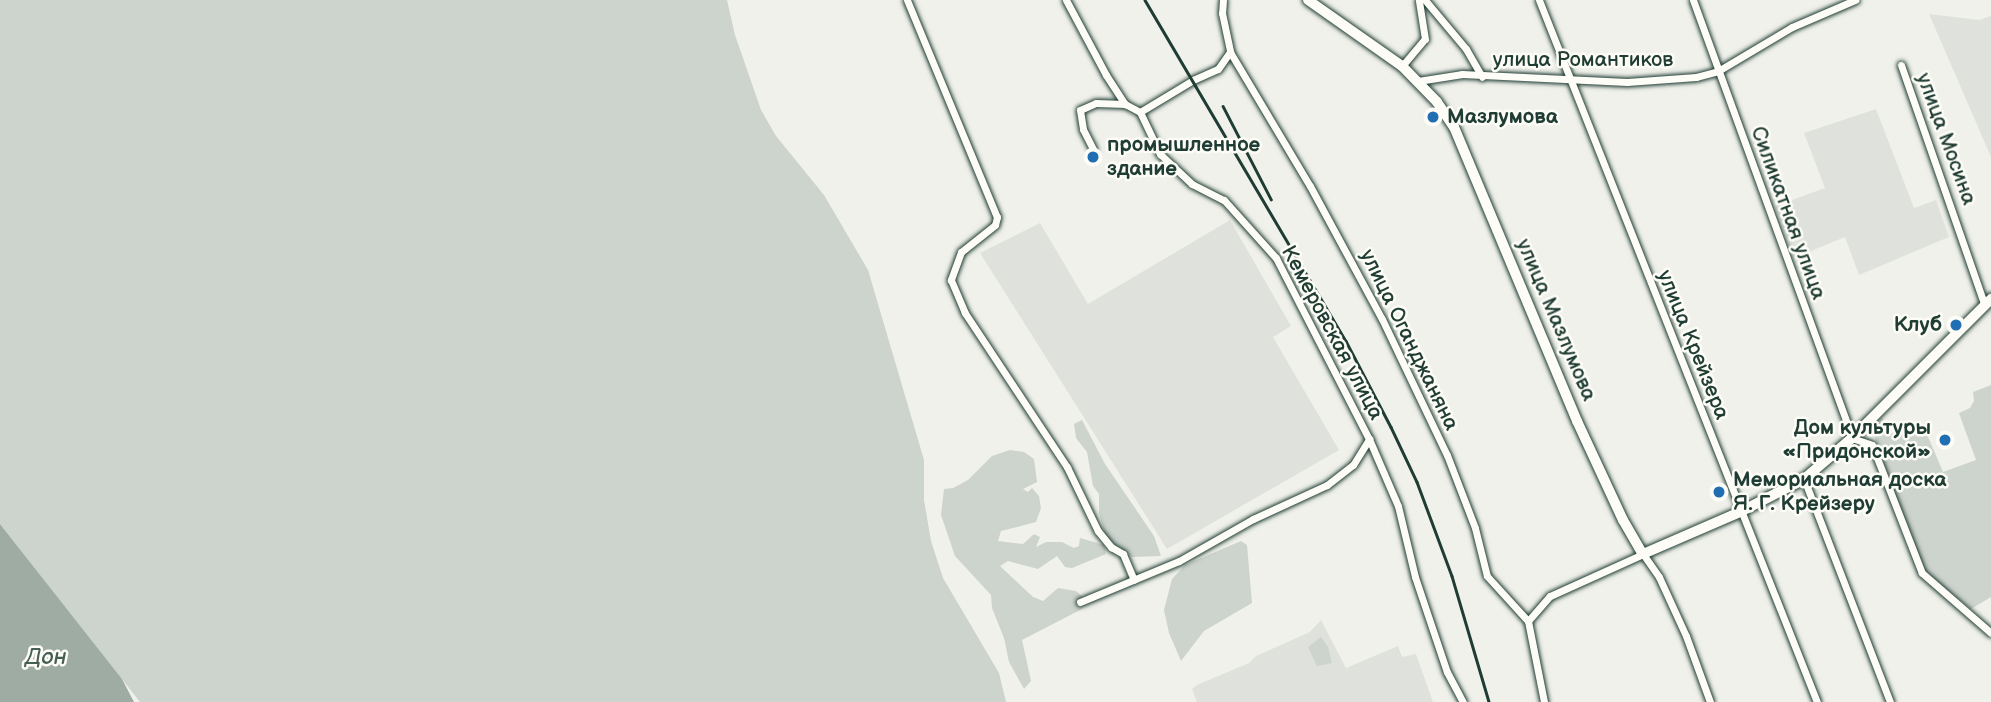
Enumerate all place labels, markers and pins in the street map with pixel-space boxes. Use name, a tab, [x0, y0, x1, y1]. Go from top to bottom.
place label: Мазлумова	[1447, 104, 1558, 130]
marker: Мазлумова	[1425, 109, 1441, 125]
place label: промышленное здание	[1107, 132, 1260, 182]
marker: промышленное здание	[1085, 149, 1101, 165]
place label: Клуб	[1894, 312, 1942, 338]
marker: Клуб	[1948, 317, 1964, 333]
place label: Дом культуры «Придонской»	[1782, 415, 1931, 465]
marker: Дом культуры «Придонской»	[1937, 432, 1953, 448]
place label: Мемориальная доска Я. Г. Крейзеру	[1733, 467, 1947, 517]
marker: Мемориальная доска Я. Г. Крейзеру	[1711, 484, 1727, 500]

